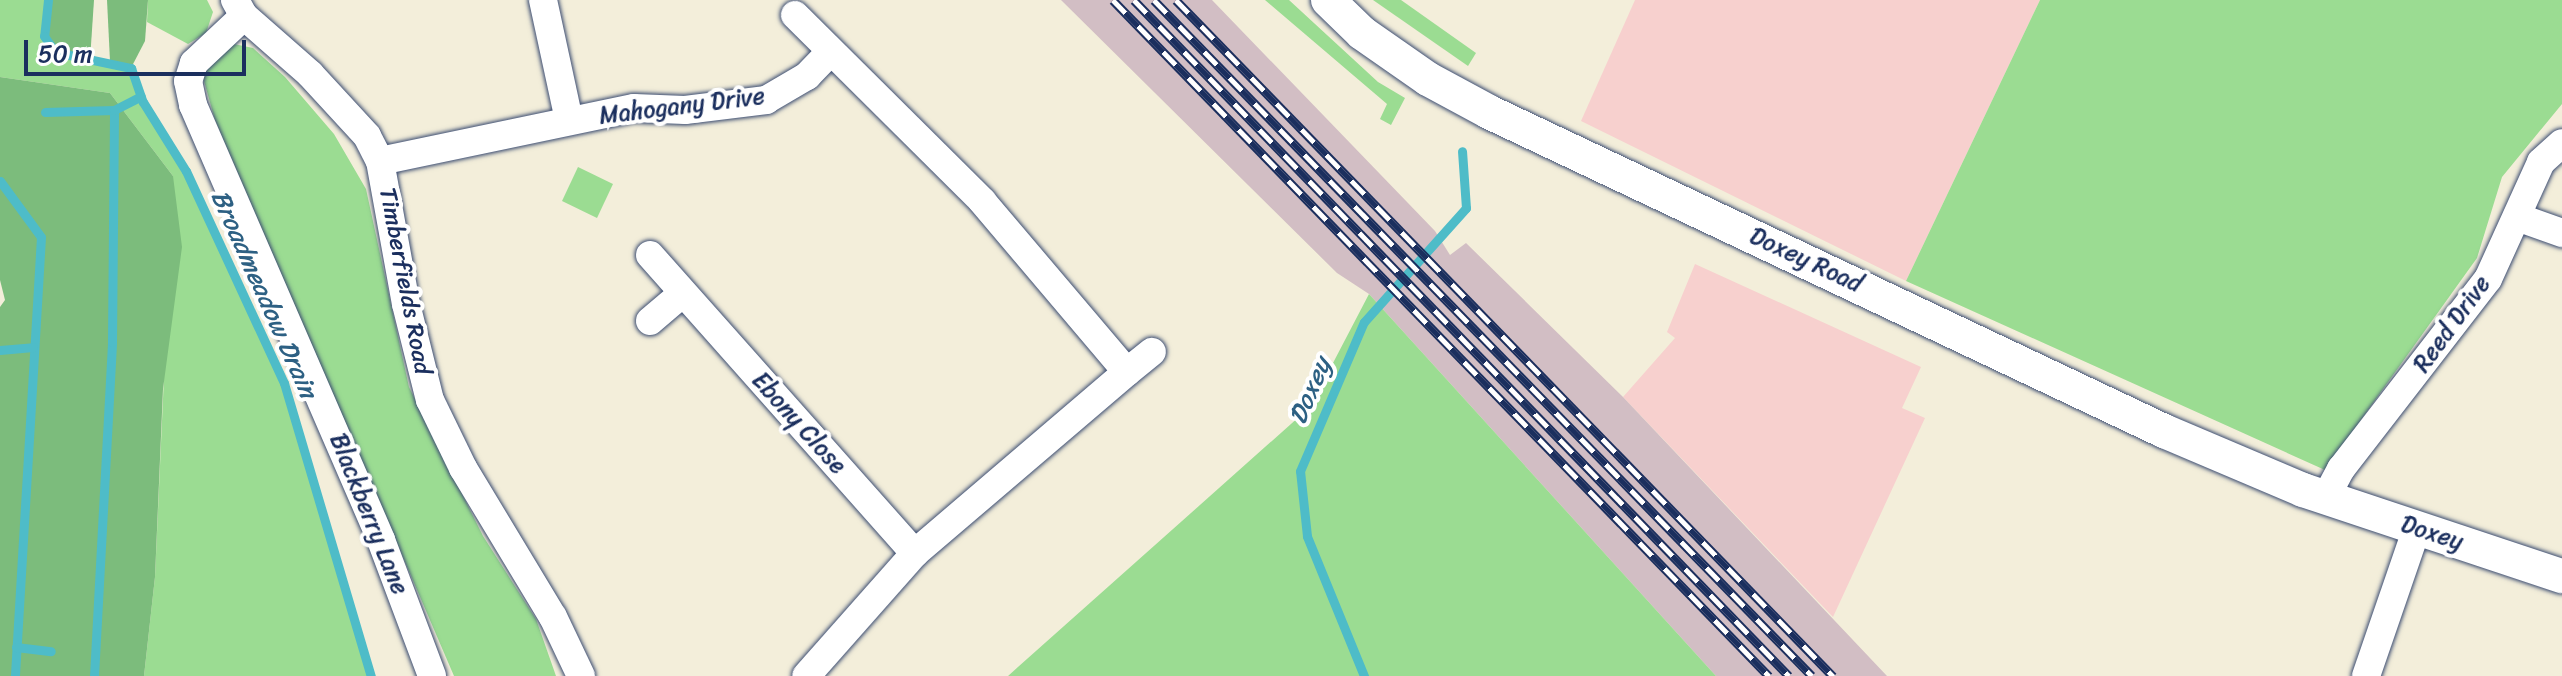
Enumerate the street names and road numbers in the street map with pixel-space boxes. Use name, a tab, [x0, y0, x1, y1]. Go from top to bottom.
street label: Mahogany Drive	[598, 82, 766, 130]
street label: Timberfields Road	[373, 185, 437, 377]
street label: Doxey Road	[1745, 221, 1867, 299]
street label: Reed Drive	[2407, 270, 2497, 378]
street label: Ebony Close	[746, 366, 852, 480]
street label: Blackberry Lane	[324, 429, 414, 599]
street label: Doxey	[2397, 509, 2467, 557]

